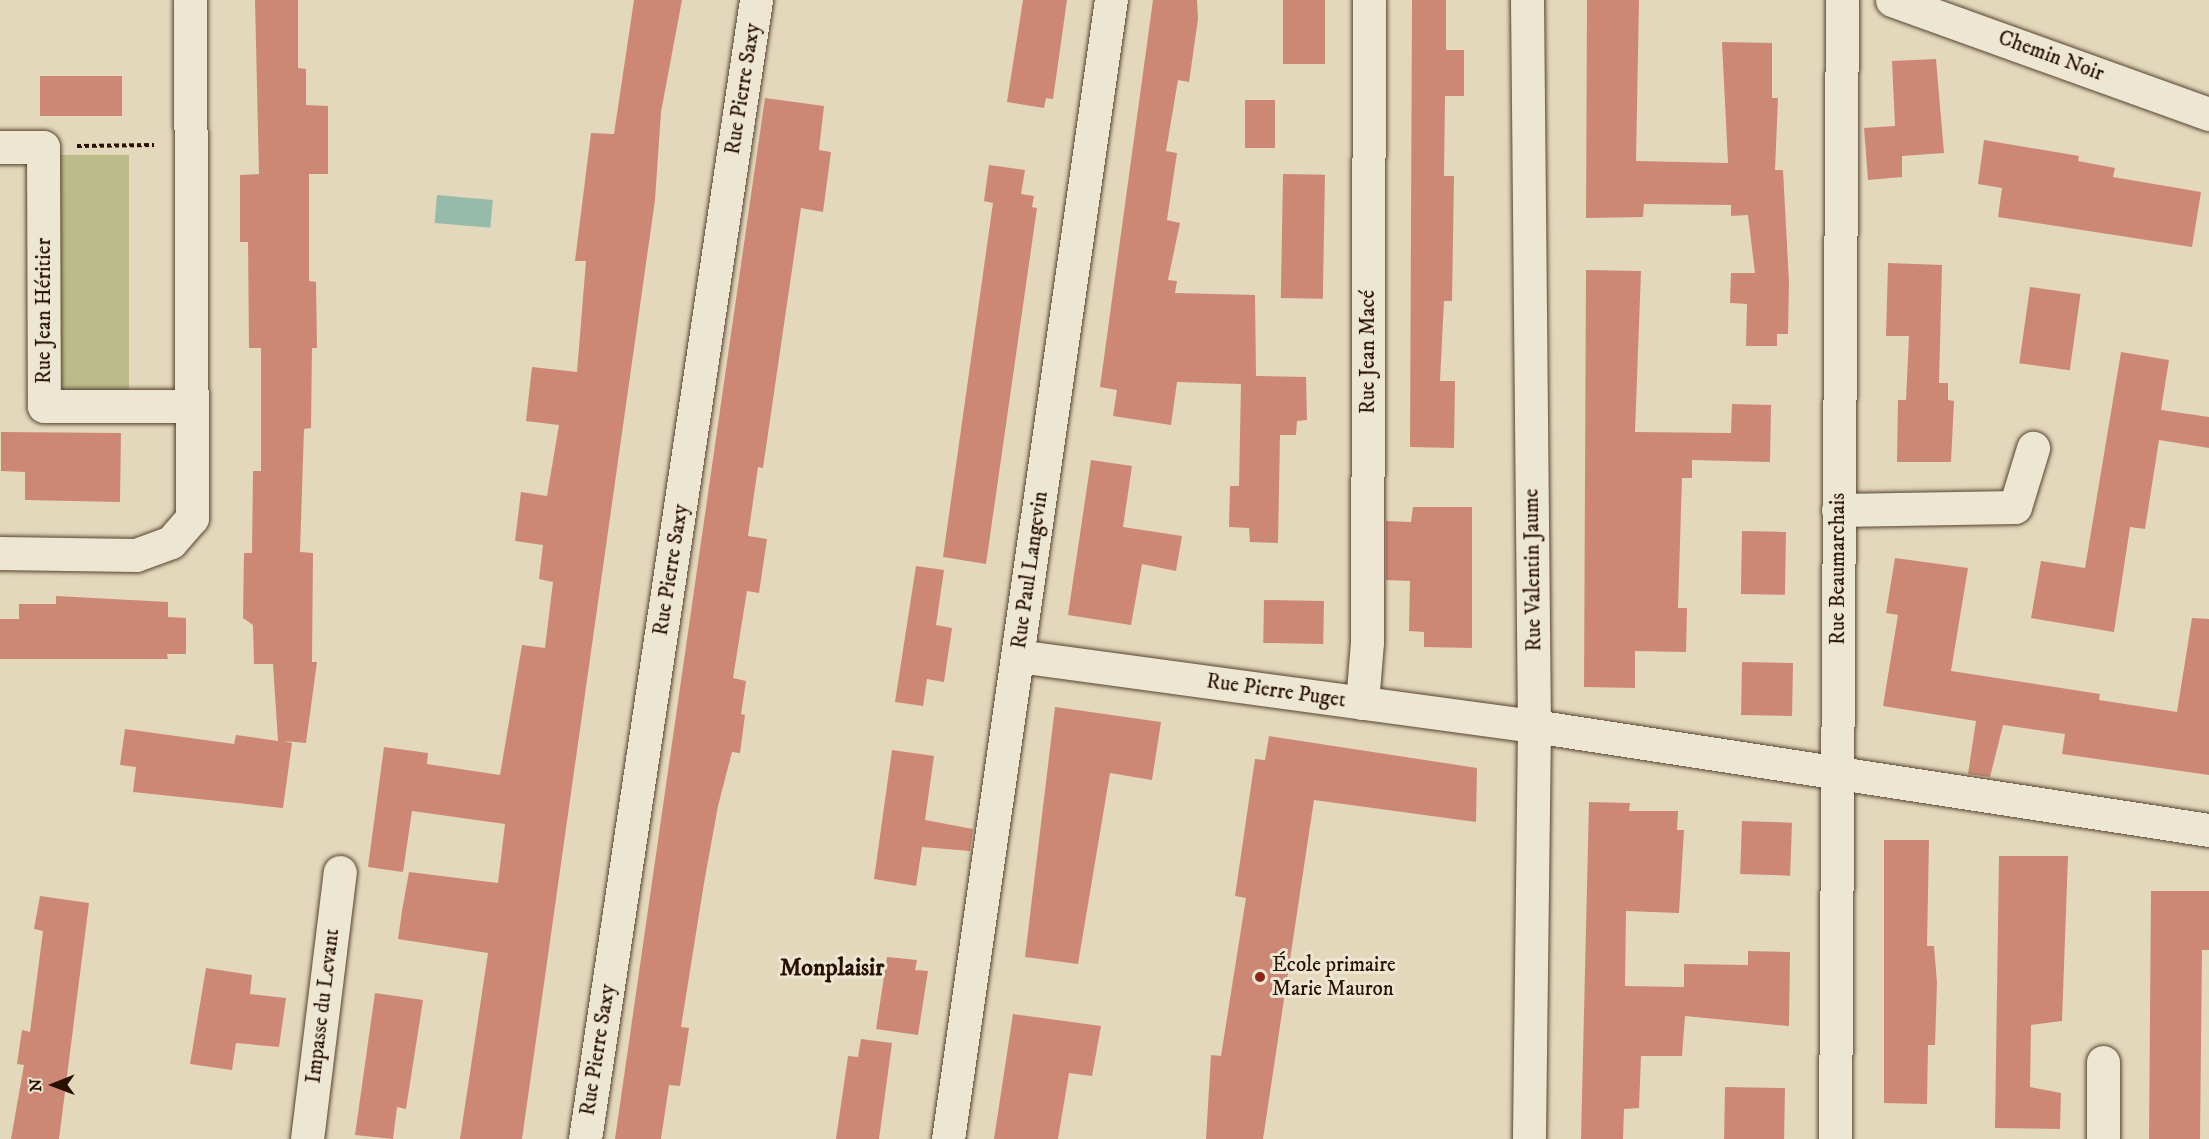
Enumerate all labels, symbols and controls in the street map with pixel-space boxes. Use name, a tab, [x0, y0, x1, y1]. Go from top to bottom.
street label: Rue Pierre Saxy	[720, 22, 766, 156]
street label: Chemin Noir	[1995, 25, 2107, 87]
street label: Rue Jean Héritier	[31, 238, 57, 384]
street label: Rue Jean Macé	[1355, 290, 1381, 414]
street label: Rue Valentin Jaume	[1519, 488, 1547, 652]
street label: Rue Paul Langevin	[1006, 490, 1054, 650]
street label: Rue Beaumarchais	[1825, 493, 1851, 645]
street label: Rue Pierre Saxy	[648, 503, 694, 637]
street label: Rue Pierre Puget	[1205, 669, 1347, 713]
street label: Impasse du Levant	[301, 927, 345, 1085]
place label: École primaire Marie Mauron	[1272, 952, 1396, 1002]
district label: Monplaisir	[780, 955, 884, 983]
marker: École primaire Marie Mauron	[1253, 970, 1267, 984]
street label: Rue Pierre Saxy	[575, 983, 621, 1117]
north arrow	[24, 1055, 84, 1115]
text: N	[26, 1079, 46, 1092]

